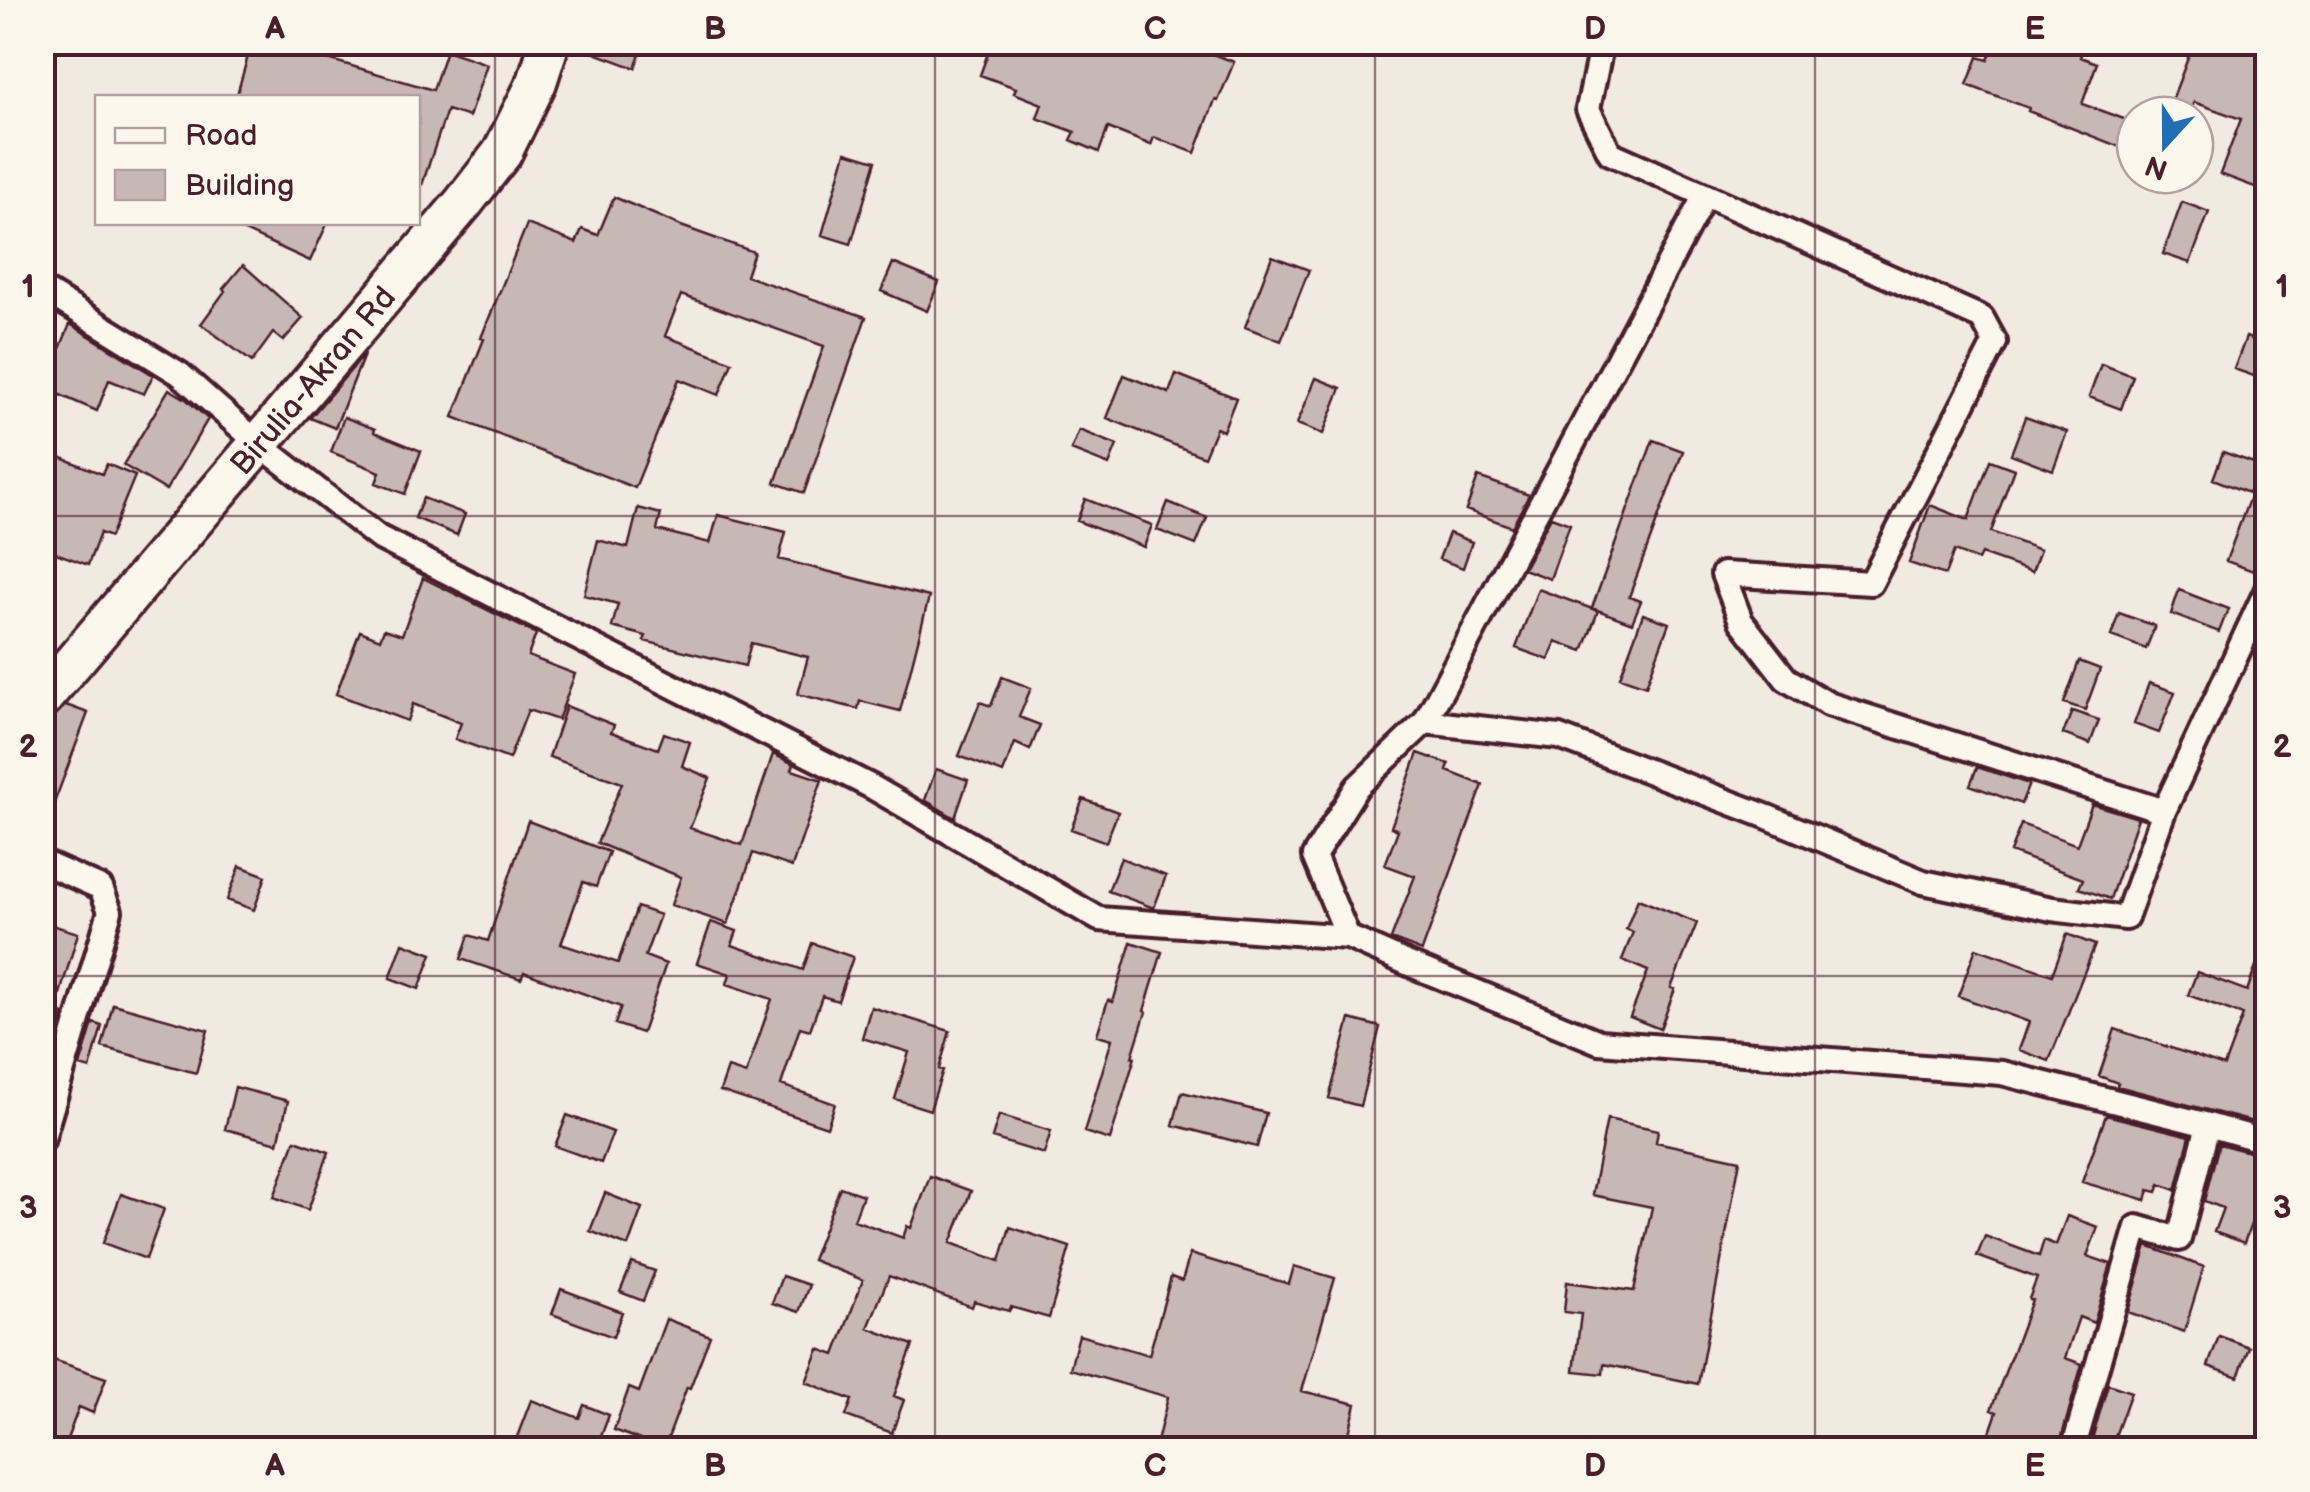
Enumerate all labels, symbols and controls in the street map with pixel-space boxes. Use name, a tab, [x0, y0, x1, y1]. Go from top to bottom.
text: A	[264, 10, 285, 49]
text: B	[704, 10, 726, 49]
text: C	[1144, 10, 1166, 49]
text: D	[1584, 10, 1606, 49]
text: E	[2025, 10, 2045, 49]
legend	[95, 95, 420, 225]
north arrow	[2115, 95, 2215, 195]
text: Road	[185, 118, 258, 154]
text: N	[2141, 148, 2172, 186]
text: Building	[185, 168, 294, 204]
text: 1	[21, 268, 35, 307]
text: 1	[2275, 268, 2289, 307]
street label: Birulia-Akran Rd	[223, 279, 405, 484]
text: 2	[18, 728, 38, 767]
text: 2	[2272, 728, 2292, 767]
text: 3	[19, 1189, 37, 1228]
text: 3	[2273, 1189, 2291, 1228]
text: A	[264, 1447, 285, 1486]
text: B	[704, 1447, 726, 1486]
text: C	[1144, 1447, 1166, 1486]
text: D	[1584, 1447, 1606, 1486]
text: E	[2025, 1447, 2045, 1486]

